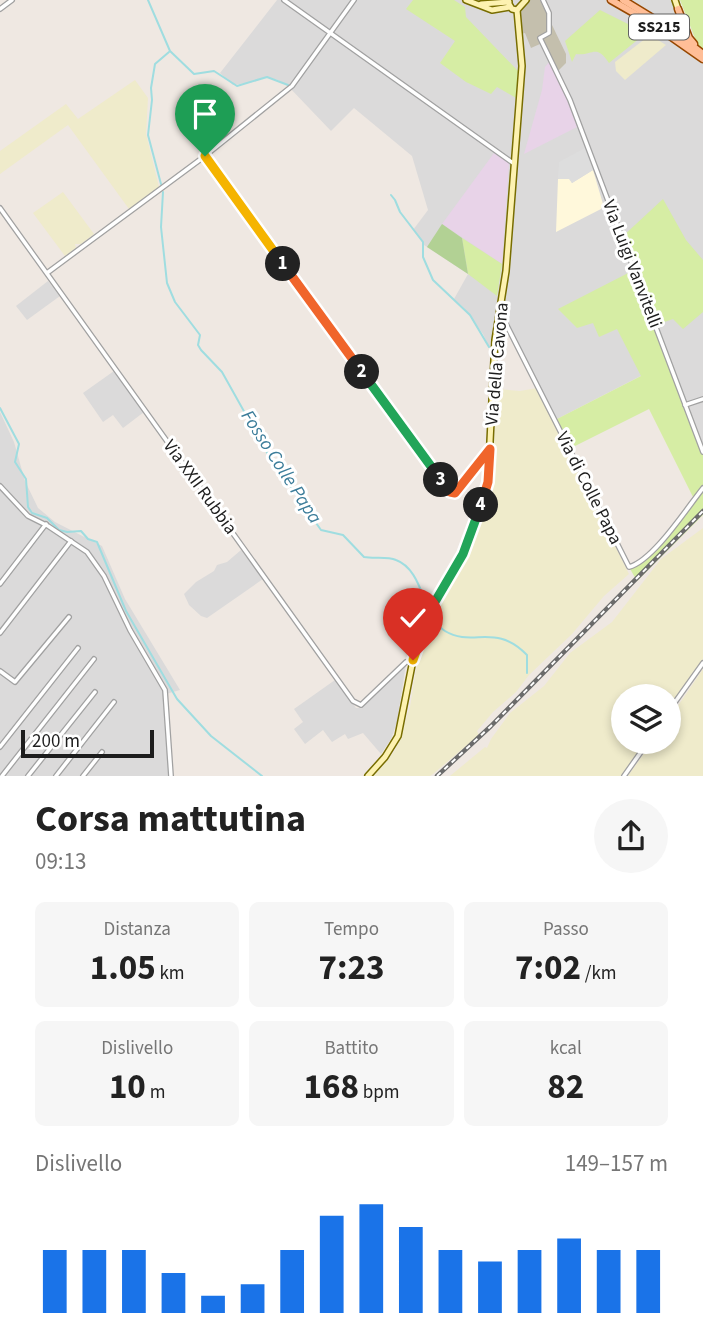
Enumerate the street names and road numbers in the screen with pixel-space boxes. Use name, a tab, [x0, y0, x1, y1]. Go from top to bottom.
road number: SS215	[629, 15, 689, 40]
street label: Via Luigi Vanvitelli	[596, 196, 668, 332]
street label: Via della Cavona	[479, 301, 515, 427]
street label: Via di Colle Papa	[550, 427, 628, 549]
street label: Via XXII Rubbia	[157, 435, 243, 539]

